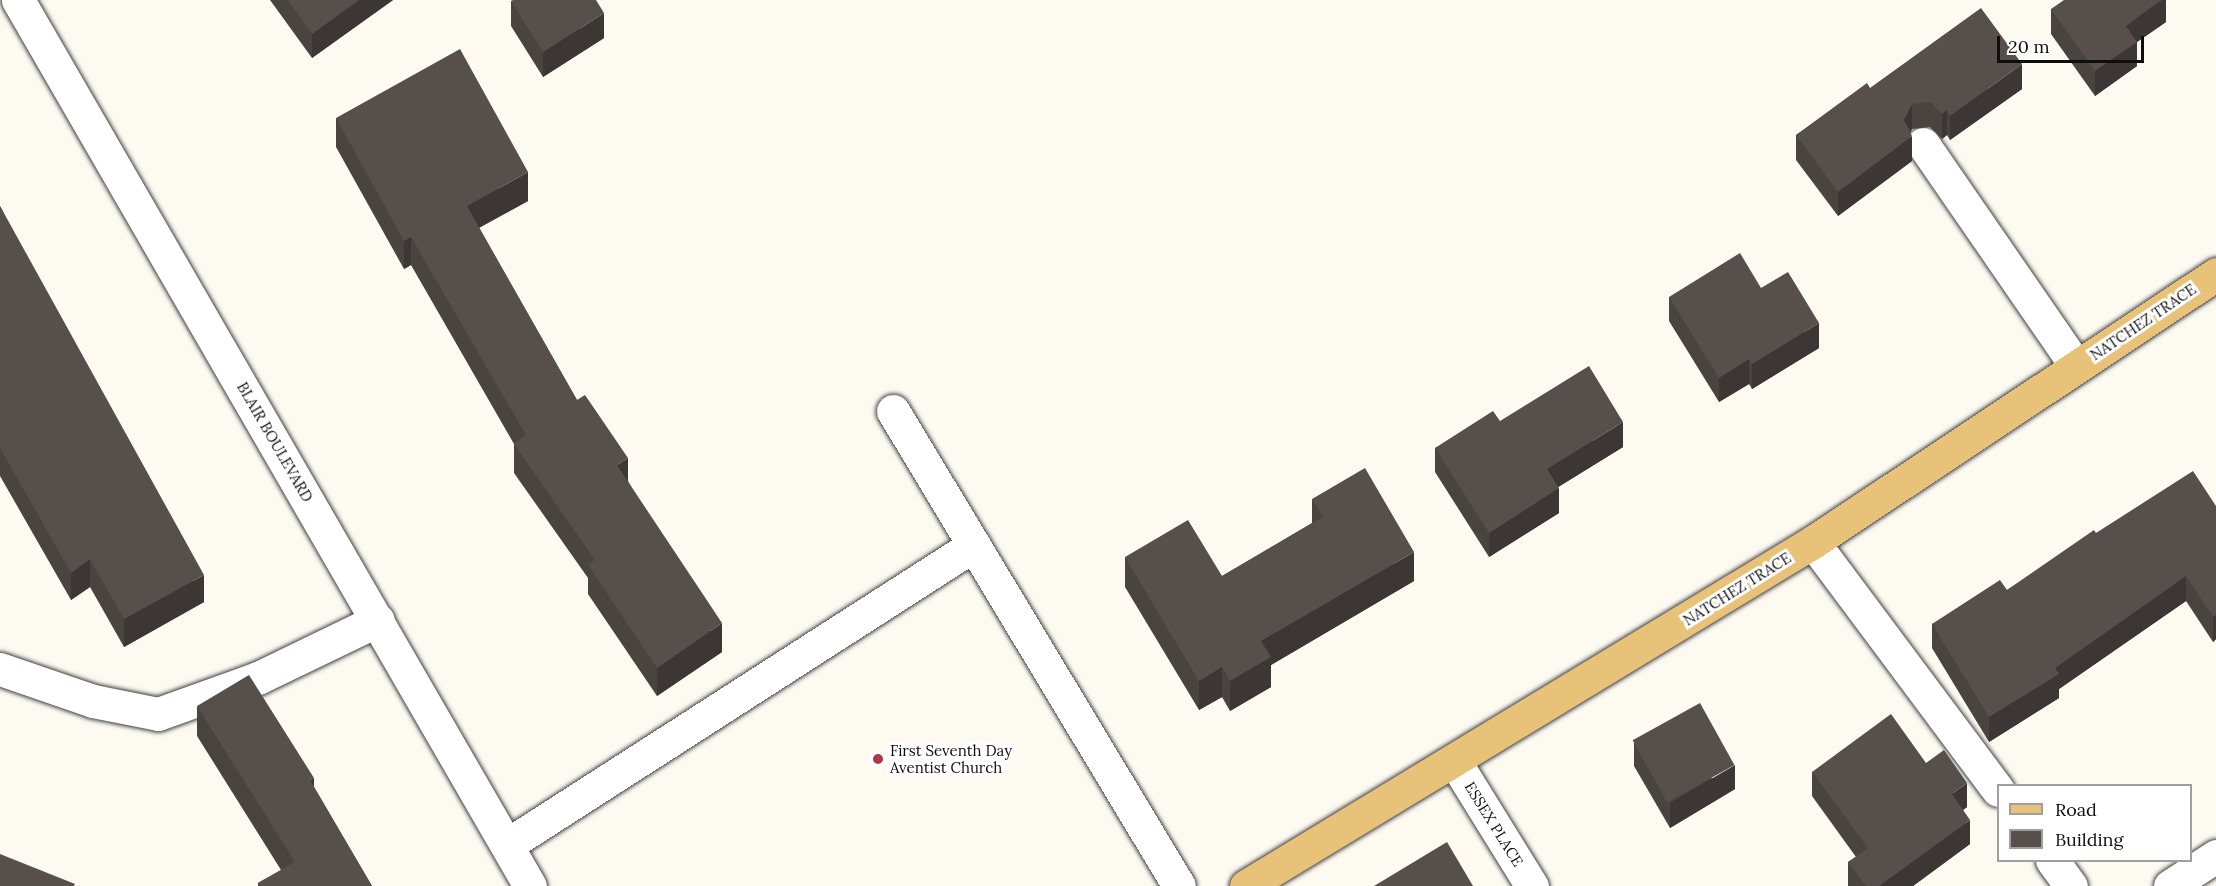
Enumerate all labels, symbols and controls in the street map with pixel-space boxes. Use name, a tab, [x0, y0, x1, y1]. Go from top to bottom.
scale bar	[2000, 24, 2147, 62]
text: 20 m	[2008, 35, 2050, 58]
street label: NATCHEZ TRACE	[2087, 280, 2199, 364]
street label: BLAIR BOULEVARD	[233, 379, 317, 505]
street label: NATCHEZ TRACE	[1680, 549, 1794, 629]
place label: First Seventh Day Aventist Church	[890, 741, 1012, 776]
marker: First Seventh Day Aventist Church	[871, 752, 885, 766]
street label: ESSEX PLACE	[1461, 778, 1527, 870]
legend	[1997, 784, 2192, 862]
text: Road	[2055, 798, 2097, 821]
text: Building	[2055, 828, 2123, 851]

